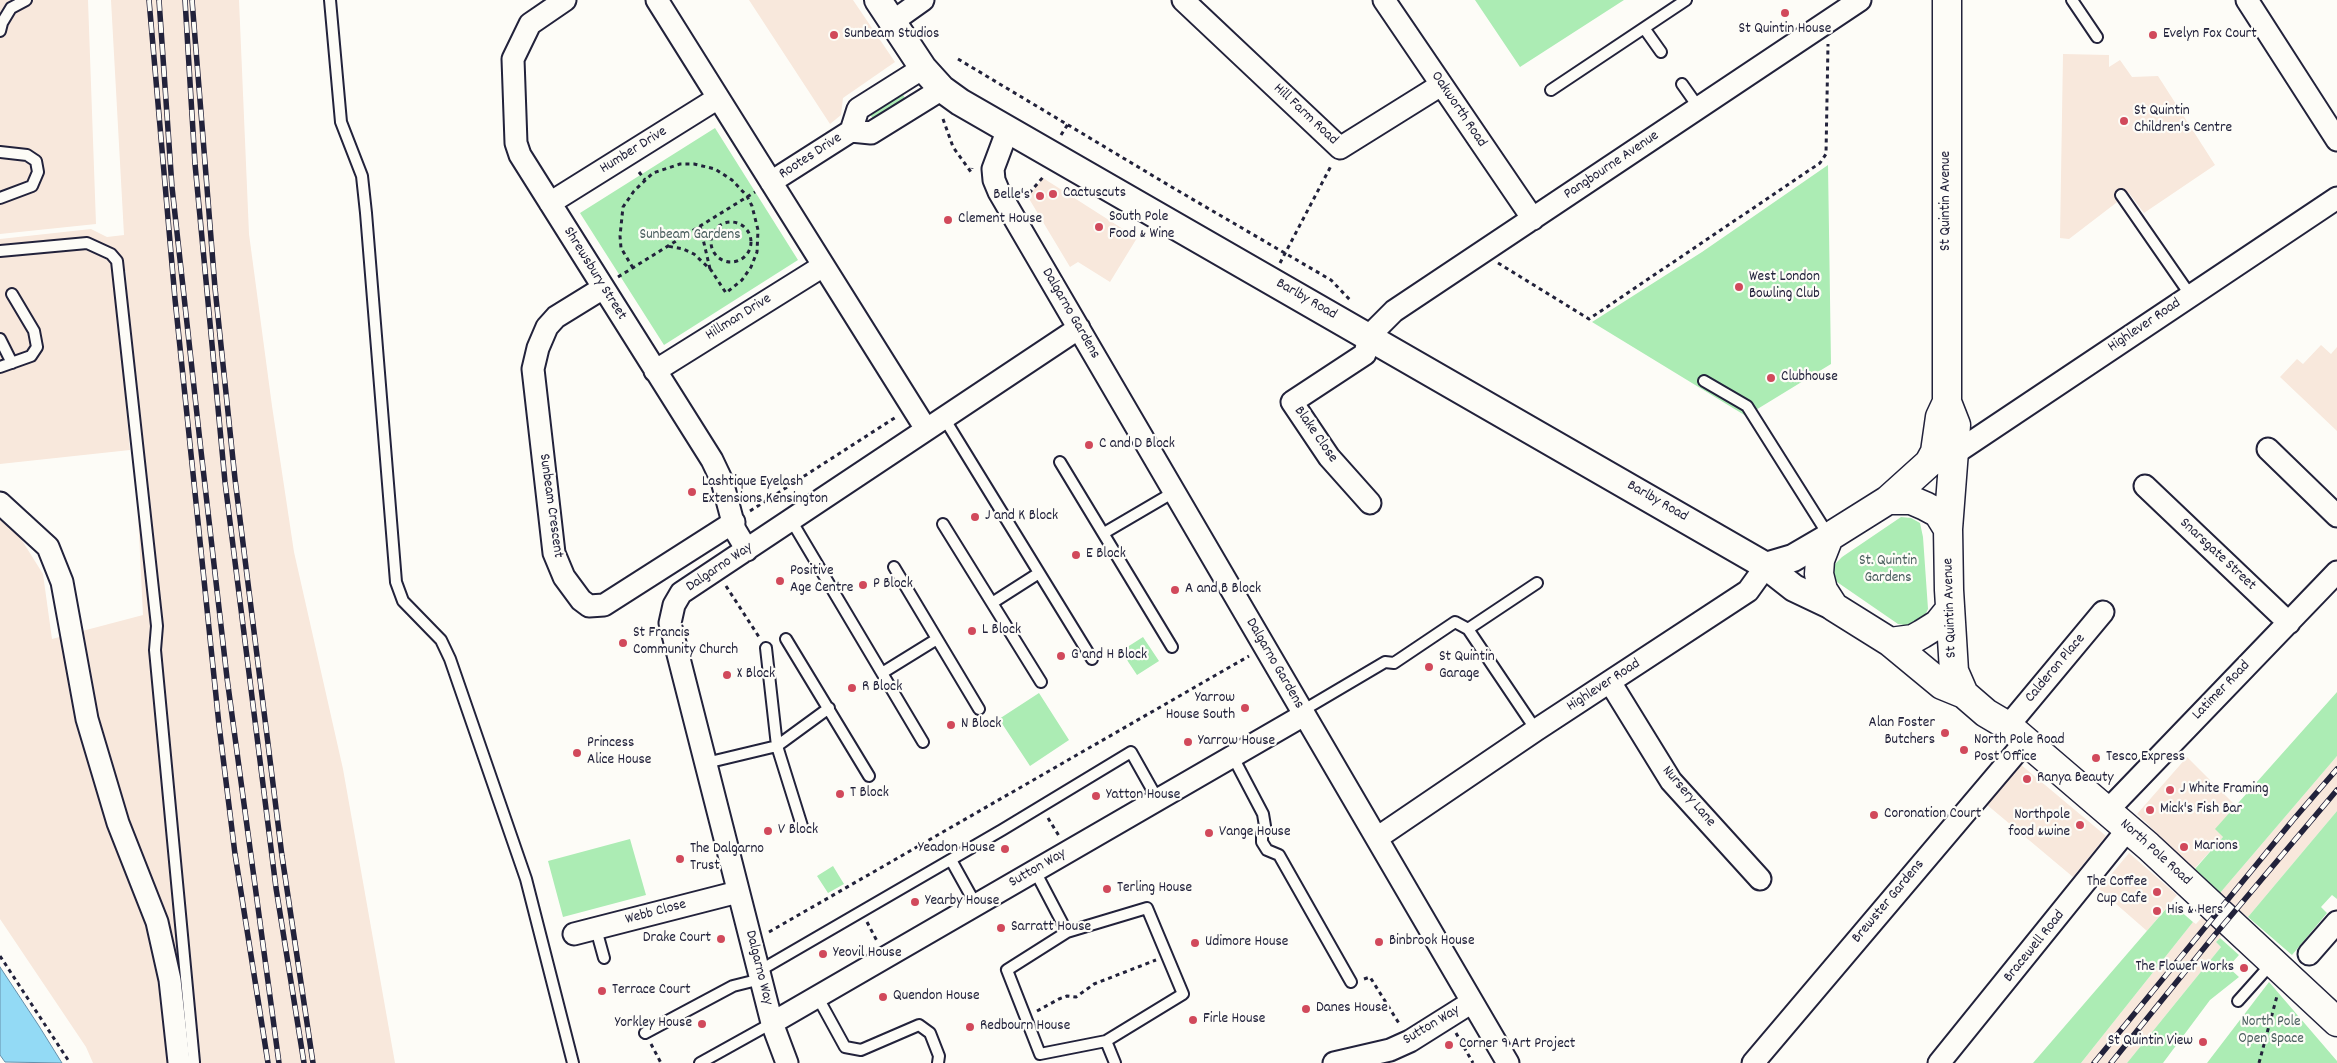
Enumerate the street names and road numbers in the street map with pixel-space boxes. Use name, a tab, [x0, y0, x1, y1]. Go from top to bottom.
street label: Oakworth Road	[1426, 69, 1490, 151]
street label: Hill Farm Road	[1269, 80, 1341, 150]
street label: Humber Drive	[597, 123, 671, 179]
street label: Pangbourne Avenue	[1561, 128, 1663, 204]
street label: Rootes Drive	[776, 130, 846, 184]
street label: St Quintin Avenue	[1938, 151, 1956, 251]
street label: Shrewsbury Street	[558, 224, 630, 324]
street label: Dalgarno Gardens	[1037, 266, 1103, 362]
street label: Barlby Road	[1272, 275, 1340, 325]
street label: Hillman Drive	[703, 291, 775, 345]
street label: Highlever Road	[2105, 295, 2185, 357]
street label: Blake Close	[1289, 403, 1341, 467]
street label: Sunbeam Crescent	[534, 453, 566, 559]
street label: Barlby Road	[1623, 477, 1691, 527]
street label: Snarsgate Street	[2175, 515, 2259, 595]
street label: Dalgarno Way	[683, 539, 757, 597]
street label: St Quintin Avenue	[1940, 558, 1962, 658]
street label: Dalgarno Gardens	[1241, 616, 1307, 712]
street label: Calderon Place	[2022, 631, 2090, 707]
street label: Highlever Road	[1564, 656, 1644, 716]
street label: Latimer Road	[2189, 658, 2255, 724]
street label: Nursery Lane	[1657, 763, 1719, 831]
street label: North Pole Road	[2115, 816, 2195, 890]
street label: Sutton Way	[1006, 845, 1070, 893]
street label: Brewster Gardens	[1849, 857, 1929, 947]
street label: Webb Close	[624, 896, 688, 930]
street label: Bracewell Road	[2001, 907, 2069, 987]
street label: Dalgarno Way	[740, 929, 776, 1007]
street label: Sutton Way	[1400, 1002, 1464, 1050]

